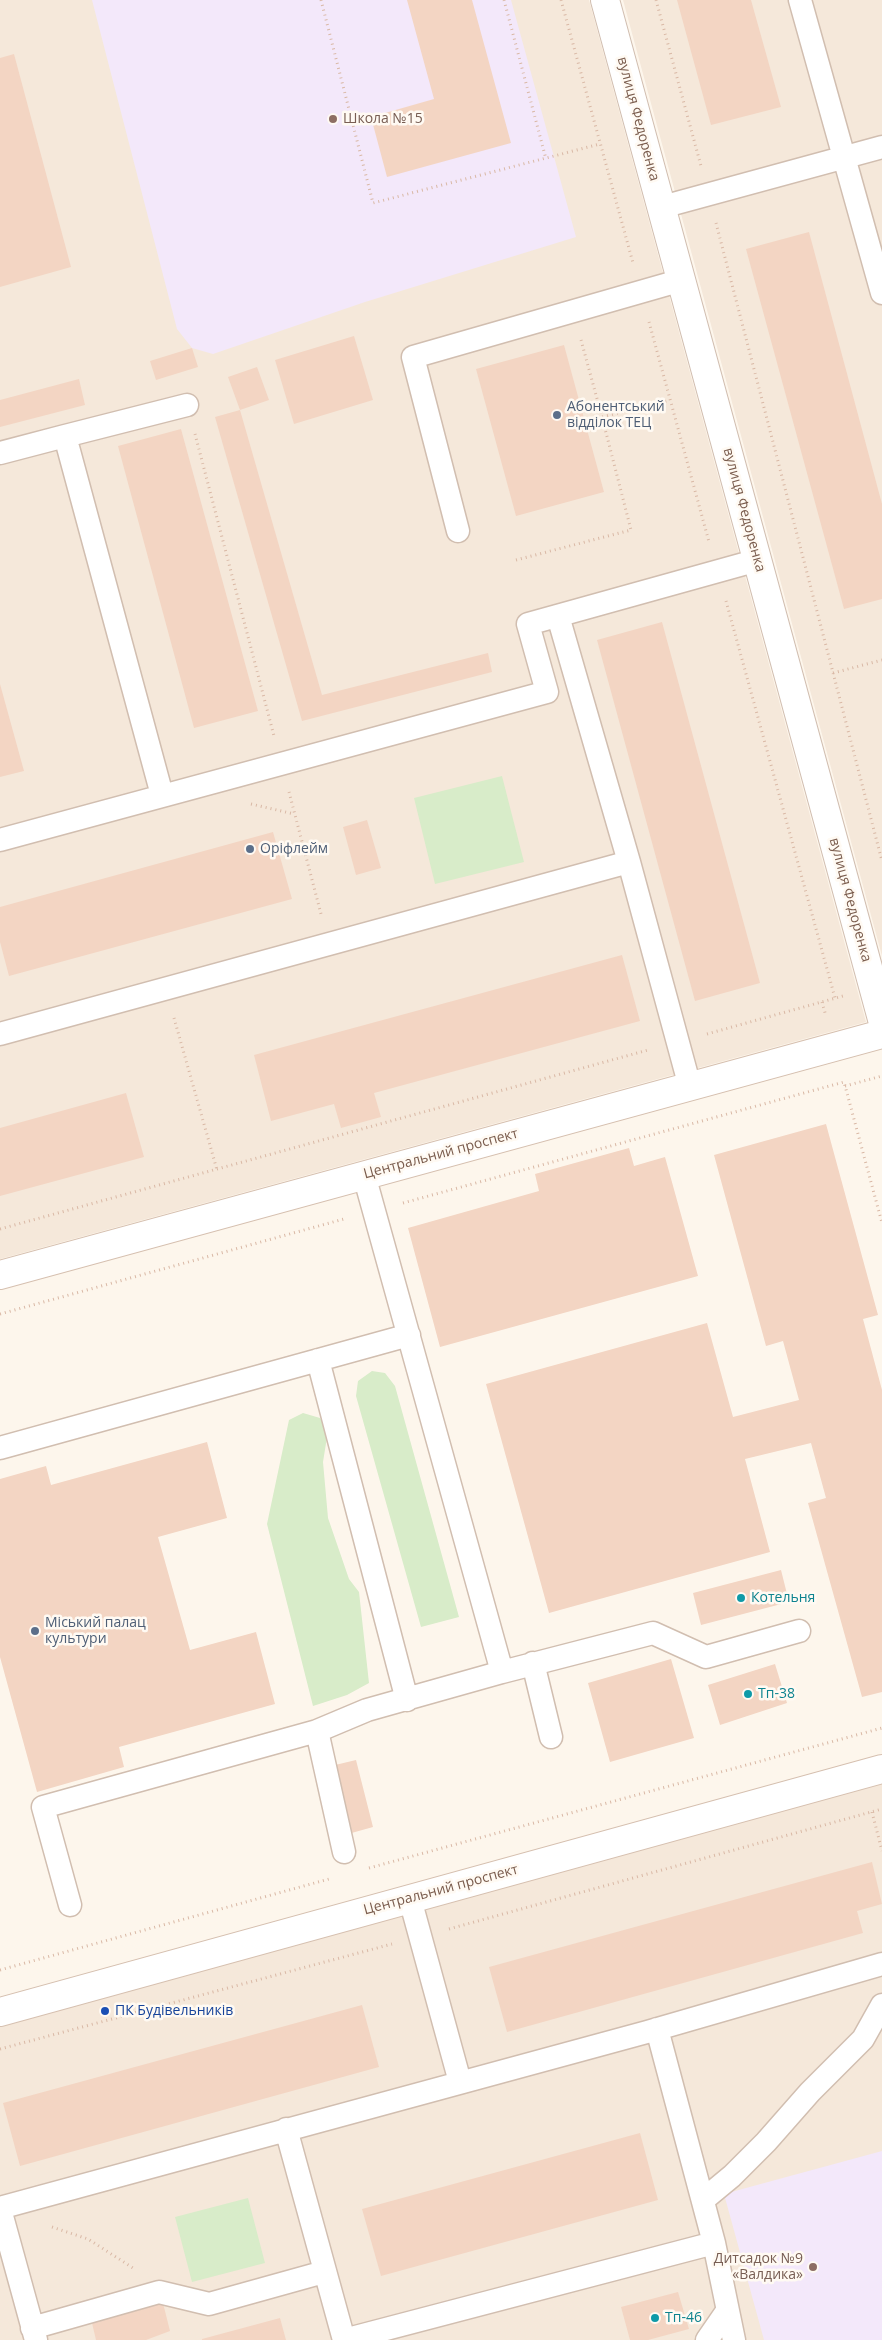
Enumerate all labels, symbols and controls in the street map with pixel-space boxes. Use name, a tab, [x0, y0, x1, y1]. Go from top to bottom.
street label: вулиця Федоренка	[613, 55, 663, 183]
place label: Школа №15	[343, 111, 423, 127]
marker: Школа №15	[327, 113, 339, 125]
place label: Абонентський відділок ТЕЦ	[567, 399, 665, 432]
marker: Абонентський відділок ТЕЦ	[551, 409, 563, 421]
street label: вулиця Федоренка	[719, 446, 769, 574]
street label: вулиця Федоренка	[825, 836, 875, 964]
place label: Оріфлейм	[260, 841, 328, 857]
marker: Оріфлейм	[244, 843, 256, 855]
street label: Центральний проспект	[362, 1125, 520, 1183]
place label: Котельня	[751, 1590, 815, 1606]
marker: Котельня	[735, 1592, 747, 1604]
place label: Міський палац культури	[45, 1615, 146, 1648]
marker: Міський палац культури	[29, 1625, 41, 1637]
place label: Тп-38	[758, 1686, 795, 1702]
marker: Тп-38	[742, 1688, 754, 1700]
street label: Центральний проспект	[362, 1861, 520, 1919]
place label: ПК Будівельників	[115, 2003, 233, 2019]
marker: ПК Будівельників	[99, 2005, 111, 2017]
place label: Дитсадок №9 «Валдика»	[714, 2251, 803, 2284]
marker: Дитсадок №9 «Валдика»	[807, 2261, 819, 2273]
place label: Тп-46	[665, 2310, 702, 2326]
marker: Тп-46	[649, 2312, 661, 2324]

